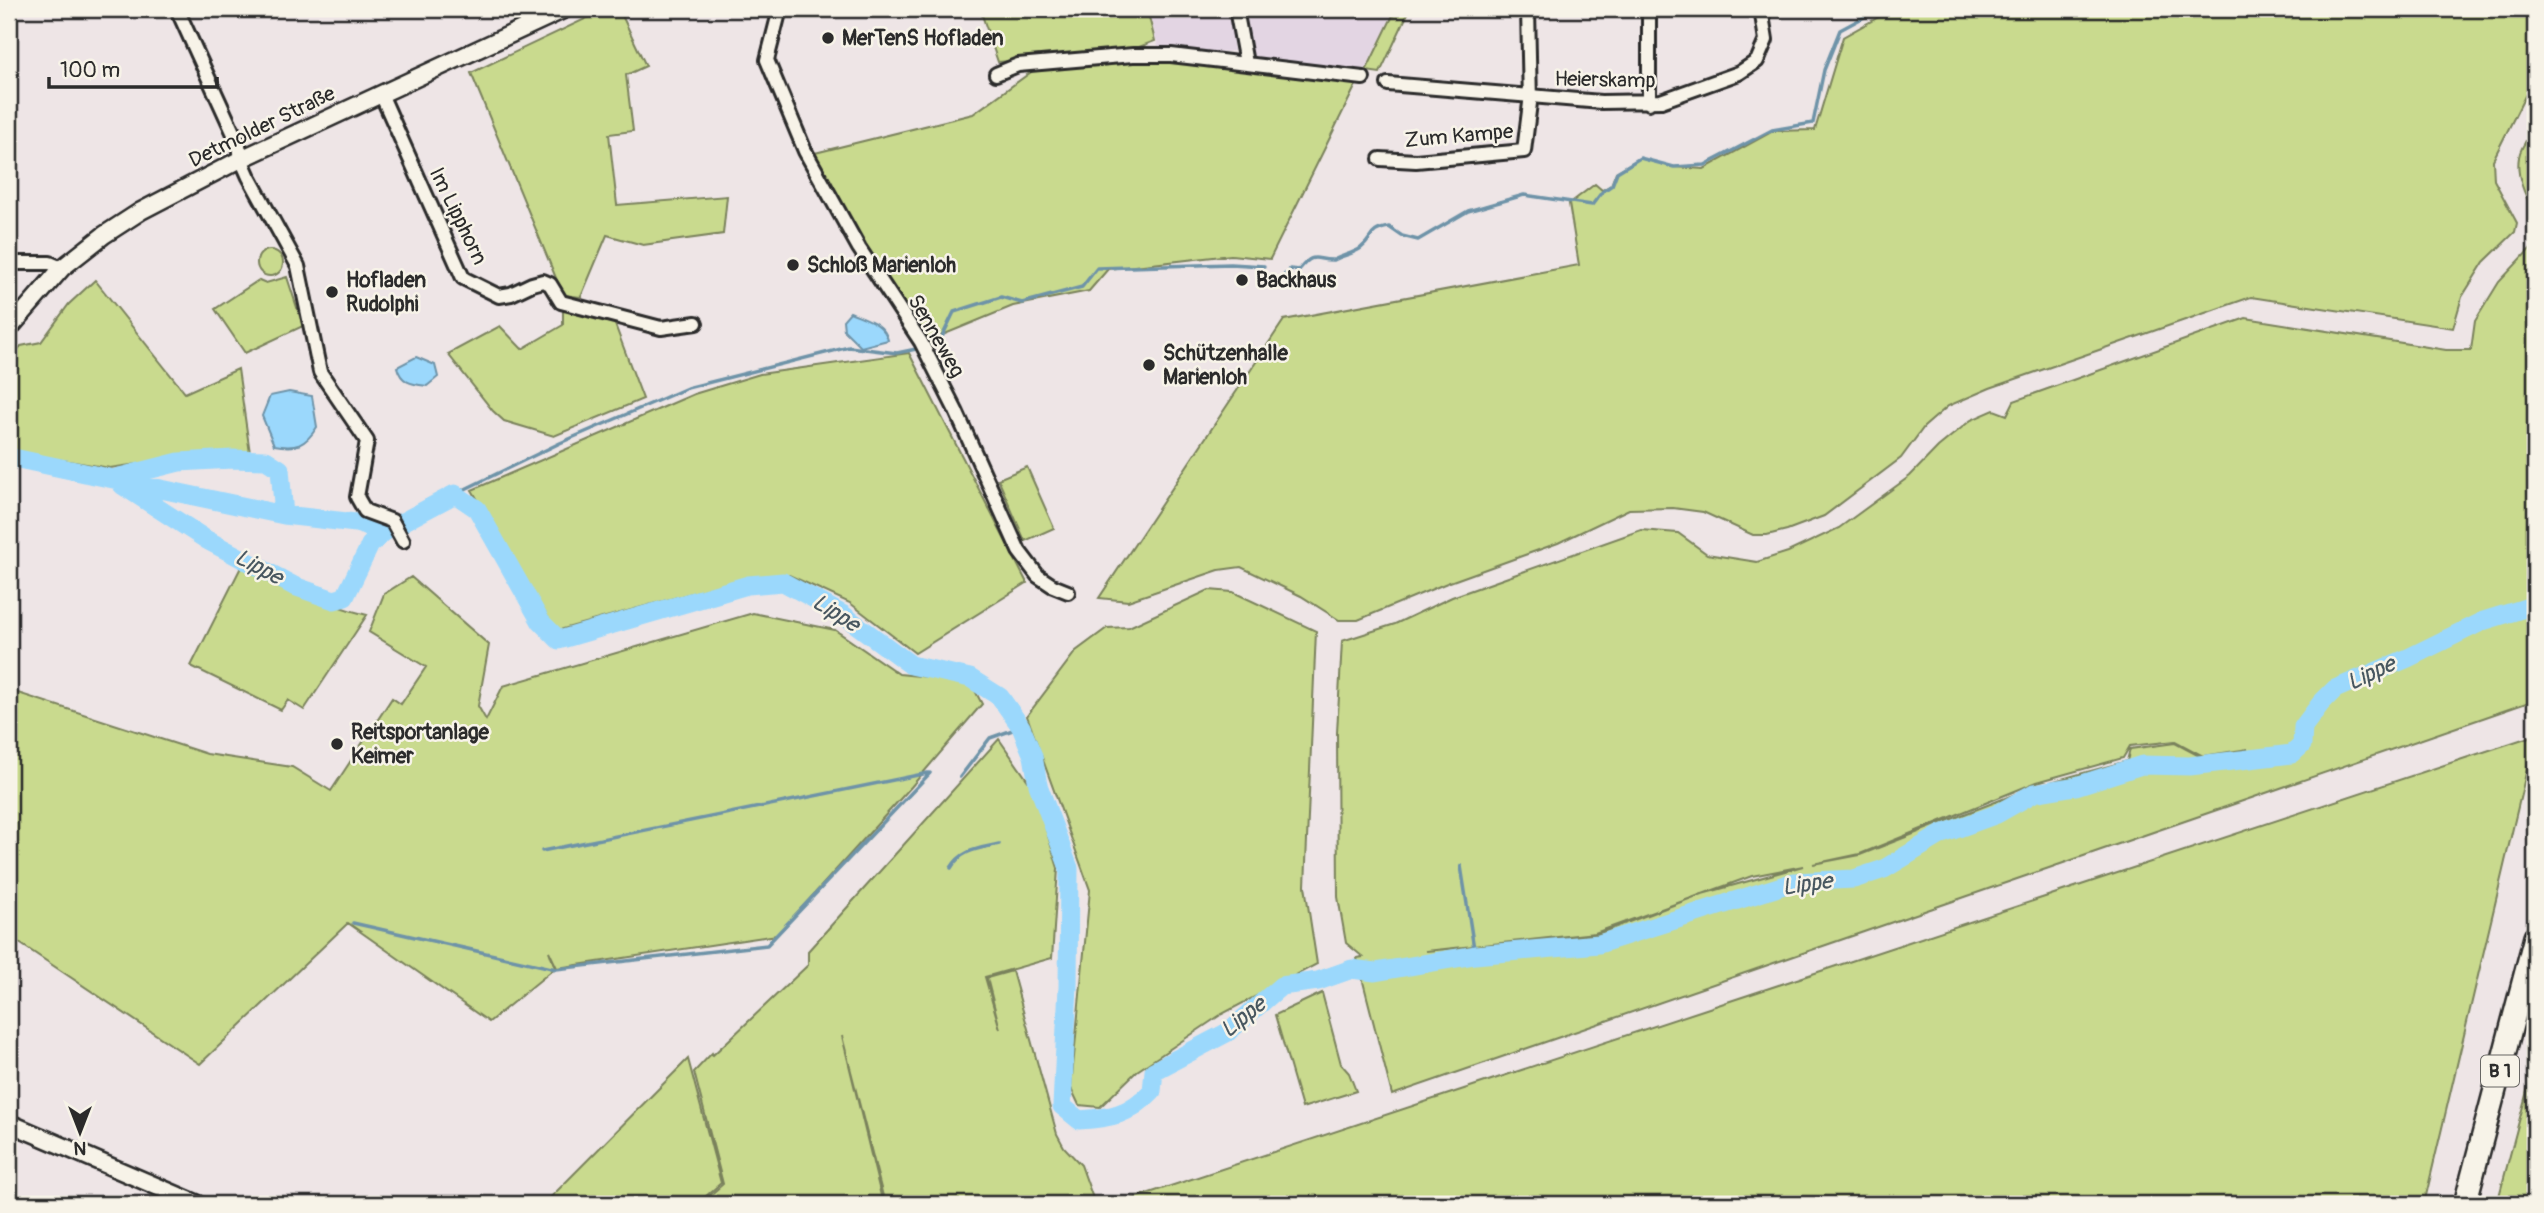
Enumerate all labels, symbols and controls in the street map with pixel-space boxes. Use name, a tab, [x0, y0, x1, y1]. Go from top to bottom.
place label: MerTenS Hofladen	[842, 25, 1004, 52]
marker: MerTenS Hofladen	[820, 30, 836, 46]
scale bar	[49, 46, 217, 90]
text: 100 m	[60, 57, 120, 84]
street label: Heierskamp	[1554, 66, 1656, 94]
street label: Detmolder Straße	[184, 80, 340, 174]
street label: Zum Kampe	[1404, 118, 1515, 154]
street label: Im Lipphorn	[423, 163, 493, 269]
place label: Schloß Marienloh	[807, 252, 956, 279]
marker: Schloß Marienloh	[785, 257, 801, 273]
place label: Hofladen Rudolphi	[346, 267, 426, 318]
place label: Backhaus	[1256, 267, 1337, 294]
marker: Backhaus	[1234, 272, 1250, 288]
marker: Hofladen Rudolphi	[324, 284, 340, 300]
street label: Senneweg	[901, 290, 971, 382]
place label: Schützenhalle Marienloh	[1163, 340, 1288, 391]
marker: Schützenhalle Marienloh	[1141, 357, 1157, 373]
water label: Lippe	[230, 542, 290, 593]
water label: Lippe	[807, 587, 867, 640]
water label: Lippe	[2342, 648, 2402, 697]
place label: Reitsportanlage Keimer	[351, 719, 490, 770]
marker: Reitsportanlage Keimer	[329, 736, 345, 752]
water label: Lippe	[1780, 866, 1836, 902]
water label: Lippe	[1214, 988, 1274, 1044]
road number: B 1	[2481, 1056, 2519, 1086]
north arrow	[46, 1098, 116, 1168]
text: N	[73, 1136, 86, 1160]

